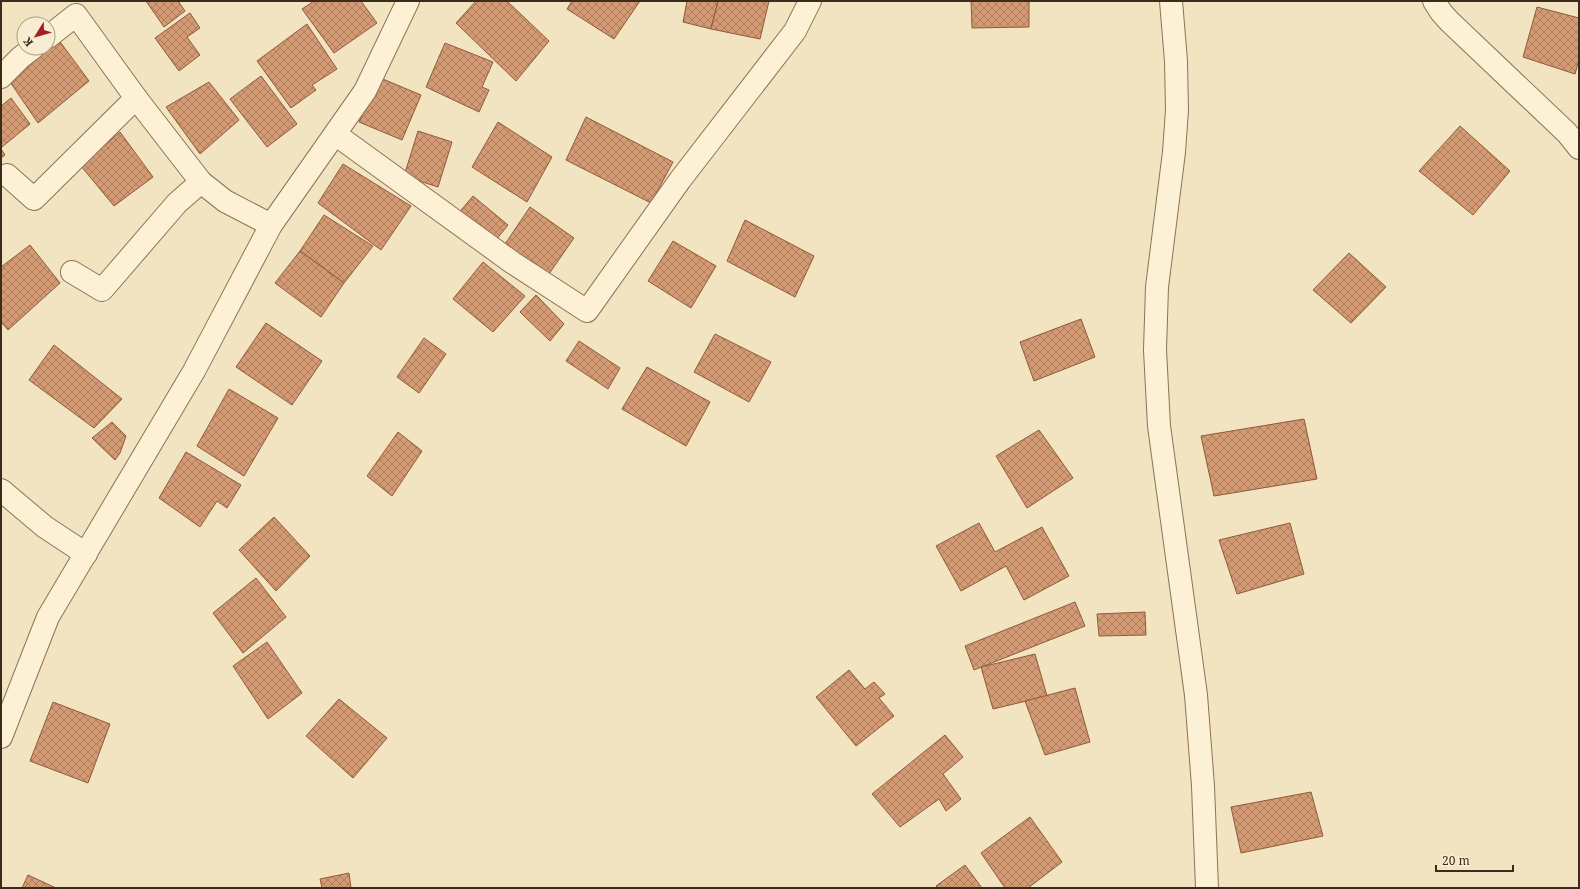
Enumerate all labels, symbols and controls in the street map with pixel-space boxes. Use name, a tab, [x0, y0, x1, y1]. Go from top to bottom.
north arrow	[16, 16, 56, 56]
text: K	[19, 34, 36, 50]
scale bar	[1436, 847, 1513, 873]
text: 20 m	[1442, 852, 1470, 869]

